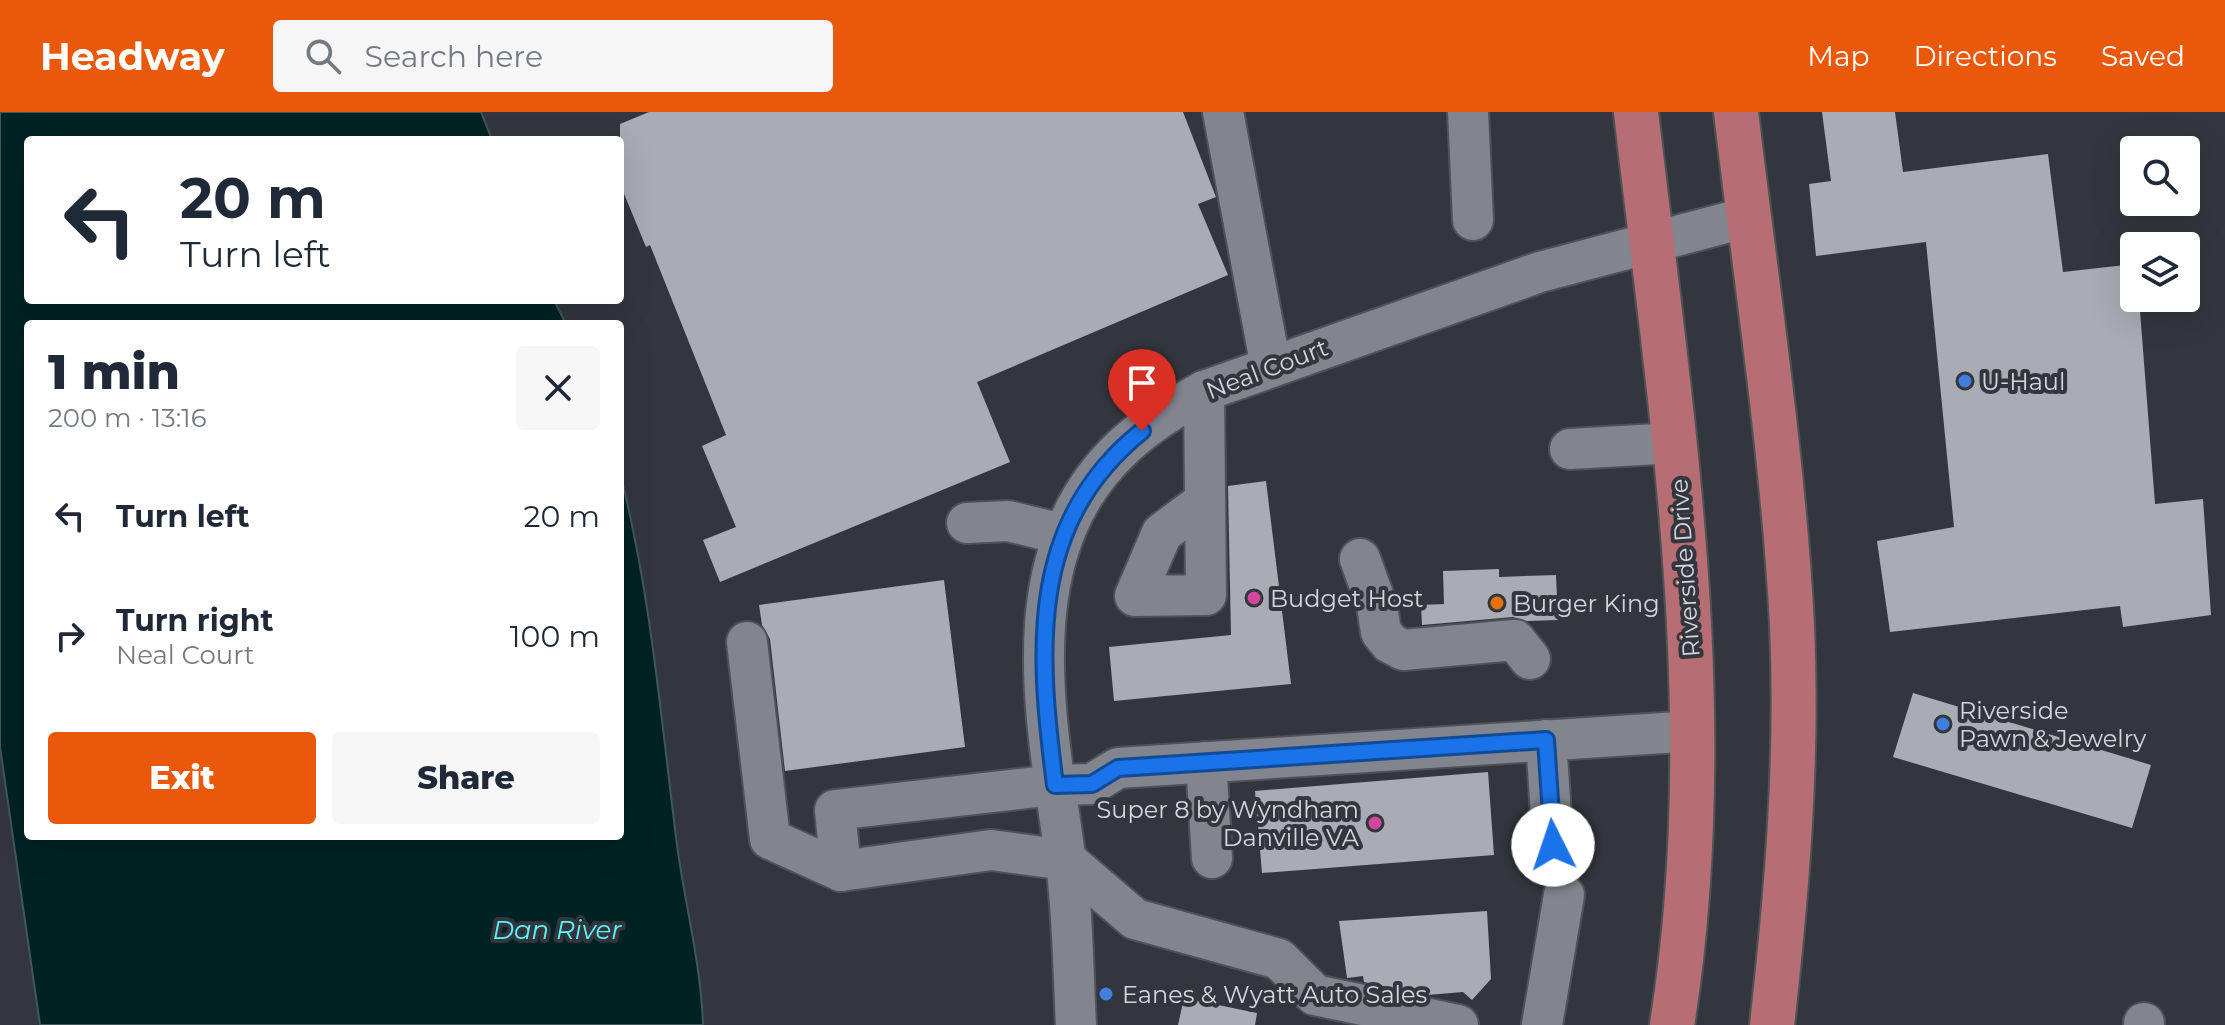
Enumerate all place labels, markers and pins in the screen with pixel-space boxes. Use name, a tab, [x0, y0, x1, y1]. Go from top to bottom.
pin	[1108, 349, 1176, 431]
place label: U-Haul	[1981, 367, 2065, 396]
marker: U-Haul	[1956, 372, 1974, 390]
place label: Budget Host	[1270, 584, 1424, 613]
marker: Budget Host	[1245, 589, 1263, 607]
place label: Burger King	[1513, 589, 1660, 618]
marker: Burger King	[1488, 594, 1506, 612]
place label: Riverside Pawn & Jewelry	[1959, 696, 2146, 753]
marker: Riverside Pawn & Jewelry	[1934, 715, 1952, 733]
place label: Super 8 by Wyndham Danville VA	[1097, 795, 1360, 852]
marker: Super 8 by Wyndham Danville VA	[1366, 814, 1384, 832]
place label: Eanes & Wyatt Auto Sales	[1122, 980, 1427, 1009]
marker: Eanes & Wyatt Auto Sales	[1097, 985, 1115, 1003]

